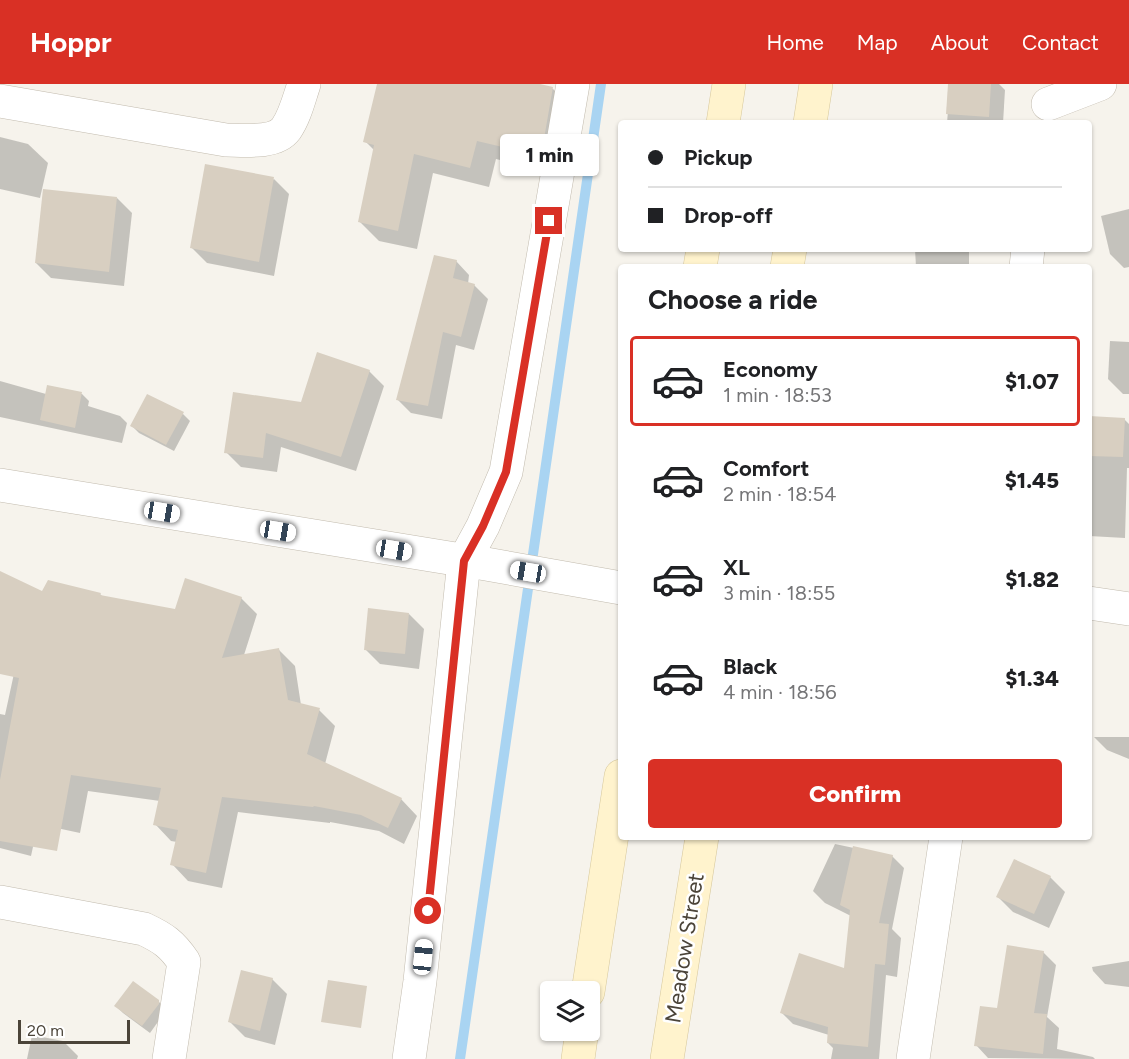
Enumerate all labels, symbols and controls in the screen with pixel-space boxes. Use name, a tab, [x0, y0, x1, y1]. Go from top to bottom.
text: Hoppr	[30, 25, 112, 59]
text: Home	[767, 30, 824, 55]
text: Map	[857, 30, 898, 55]
text: About	[931, 30, 989, 55]
text: Contact	[1022, 30, 1099, 55]
callout: 1 min	[500, 134, 598, 176]
text: 1 min	[526, 143, 573, 167]
text: Pickup	[684, 144, 753, 171]
text: Drop-off	[684, 202, 773, 229]
route end	[535, 207, 562, 234]
text: Choose a ride	[648, 283, 817, 316]
icon: car	[651, 354, 705, 408]
text: Economy	[723, 356, 818, 383]
text: $1.07	[1005, 368, 1059, 395]
text: 1 min · 18:53	[723, 383, 832, 407]
icon: car	[651, 453, 705, 507]
text: Comfort	[723, 455, 809, 482]
text: $1.45	[1005, 467, 1059, 494]
text: 2 min · 18:54	[723, 482, 836, 506]
car	[143, 500, 181, 524]
car	[259, 519, 297, 543]
car	[375, 538, 413, 562]
icon: car	[651, 552, 705, 606]
text: XL	[723, 554, 750, 581]
car	[509, 560, 547, 584]
text: $1.82	[1005, 566, 1059, 593]
text: 3 min · 18:55	[723, 581, 835, 605]
icon: car	[651, 651, 705, 705]
text: Black	[723, 653, 777, 680]
text: $1.34	[1005, 665, 1059, 692]
text: 4 min · 18:56	[723, 680, 837, 704]
button: Confirm	[648, 759, 1062, 828]
street label: Meadow Street	[659, 871, 710, 1025]
route start	[414, 897, 441, 924]
car	[412, 938, 434, 976]
map controls	[540, 981, 600, 1041]
button: layers	[540, 981, 600, 1041]
scale bar	[18, 1017, 130, 1044]
text: 20 m	[27, 1021, 64, 1040]

